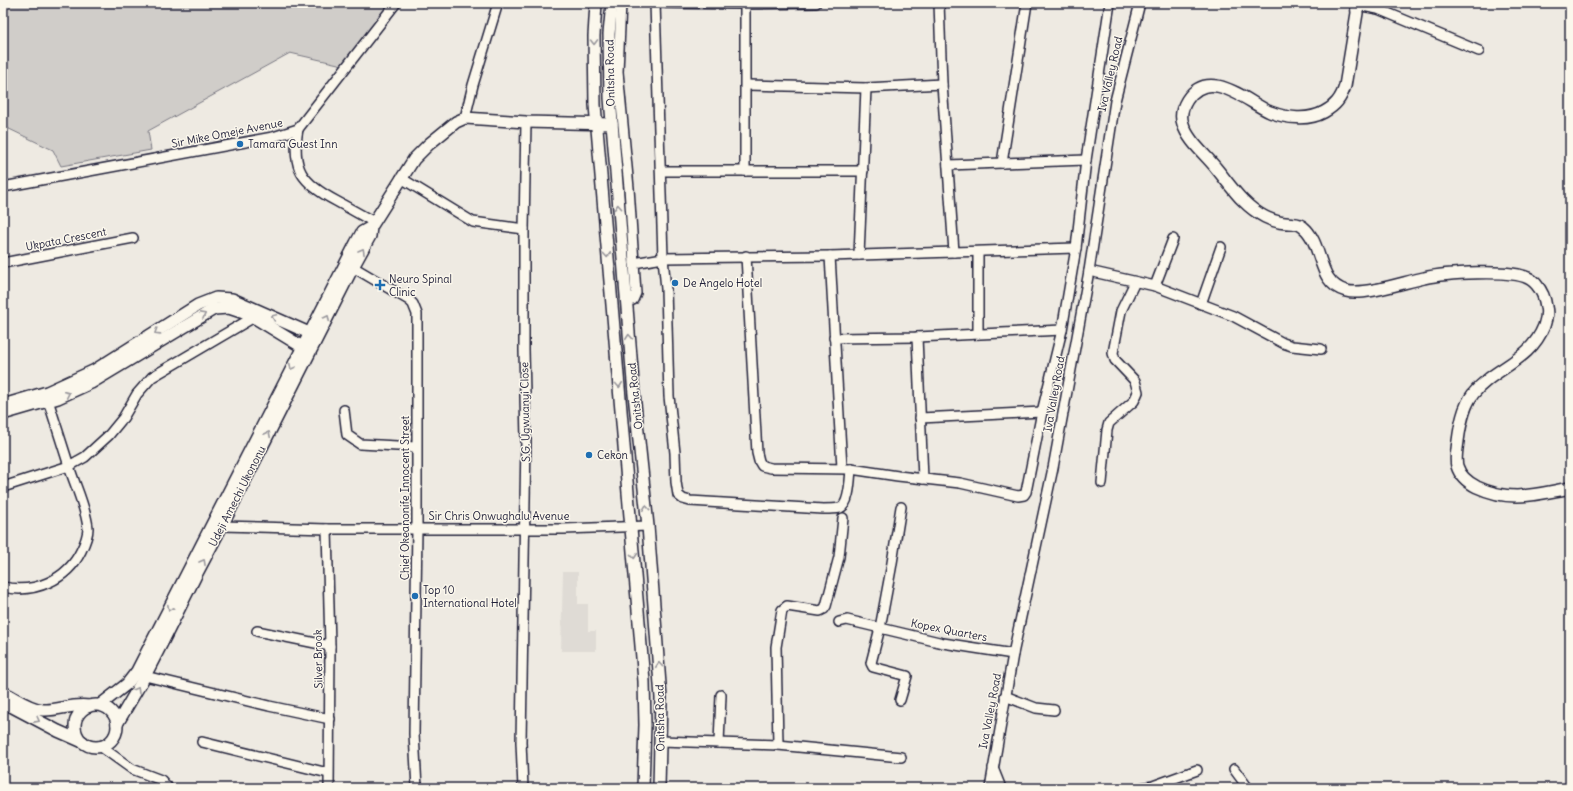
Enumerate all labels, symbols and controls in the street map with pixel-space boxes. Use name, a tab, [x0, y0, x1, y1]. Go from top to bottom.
street label: Iva Valley Road	[1095, 35, 1126, 113]
one-way arrow	[590, 39, 598, 45]
street label: Onitsha Road	[602, 39, 618, 107]
street label: Sir Mike Omeje Avenue	[170, 115, 284, 151]
place label: Tamara Guest Inn	[248, 137, 338, 151]
marker: Tamara Guest Inn	[235, 139, 245, 149]
one-way arrow	[614, 204, 623, 210]
street label: Ukpata Crescent	[25, 224, 108, 254]
one-way arrow	[357, 248, 364, 256]
one-way arrow	[603, 252, 612, 258]
place label: Neuro Spinal Clinic	[389, 272, 452, 299]
place label: De Angelo Hotel	[683, 276, 762, 290]
marker: De Angelo Hotel	[670, 278, 680, 288]
marker: Neuro Spinal Clinic	[374, 279, 386, 291]
one-way arrow	[199, 312, 207, 319]
one-way arrow	[271, 314, 279, 322]
one-way arrow	[322, 315, 330, 323]
one-way arrow	[154, 327, 161, 334]
one-way arrow	[625, 333, 634, 340]
street label: Iva Valley Road	[1040, 354, 1068, 433]
street label: Onitsha Road	[624, 361, 645, 430]
street label: S.G. Ugwuanyi Close	[517, 362, 533, 462]
one-way arrow	[289, 363, 297, 371]
one-way arrow	[614, 382, 623, 388]
one-way arrow	[62, 391, 70, 399]
street label: Chief Okeanonife Innocent Street	[398, 415, 412, 580]
one-way arrow	[264, 431, 271, 439]
street label: Udeji Amechi Ukononu	[205, 443, 269, 549]
place label: Cekon	[597, 448, 628, 462]
marker: Cekon	[584, 450, 594, 460]
one-way arrow	[642, 505, 651, 511]
street label: Sir Chris Onwughalu Avenue	[429, 509, 569, 523]
one-way arrow	[629, 553, 638, 559]
one-way arrow	[198, 559, 205, 567]
place label: Top 10 International Hotel	[423, 583, 517, 610]
marker: Top 10 International Hotel	[410, 591, 420, 601]
one-way arrow	[167, 604, 174, 611]
street label: Kopex Quarters	[910, 616, 988, 644]
street label: Silver Brook	[310, 629, 326, 689]
one-way arrow	[654, 662, 663, 668]
street label: Iva Valley Road	[976, 671, 1004, 750]
street label: Onitsha Road	[652, 684, 668, 752]
one-way arrow	[132, 687, 140, 694]
one-way arrow	[33, 716, 41, 723]

